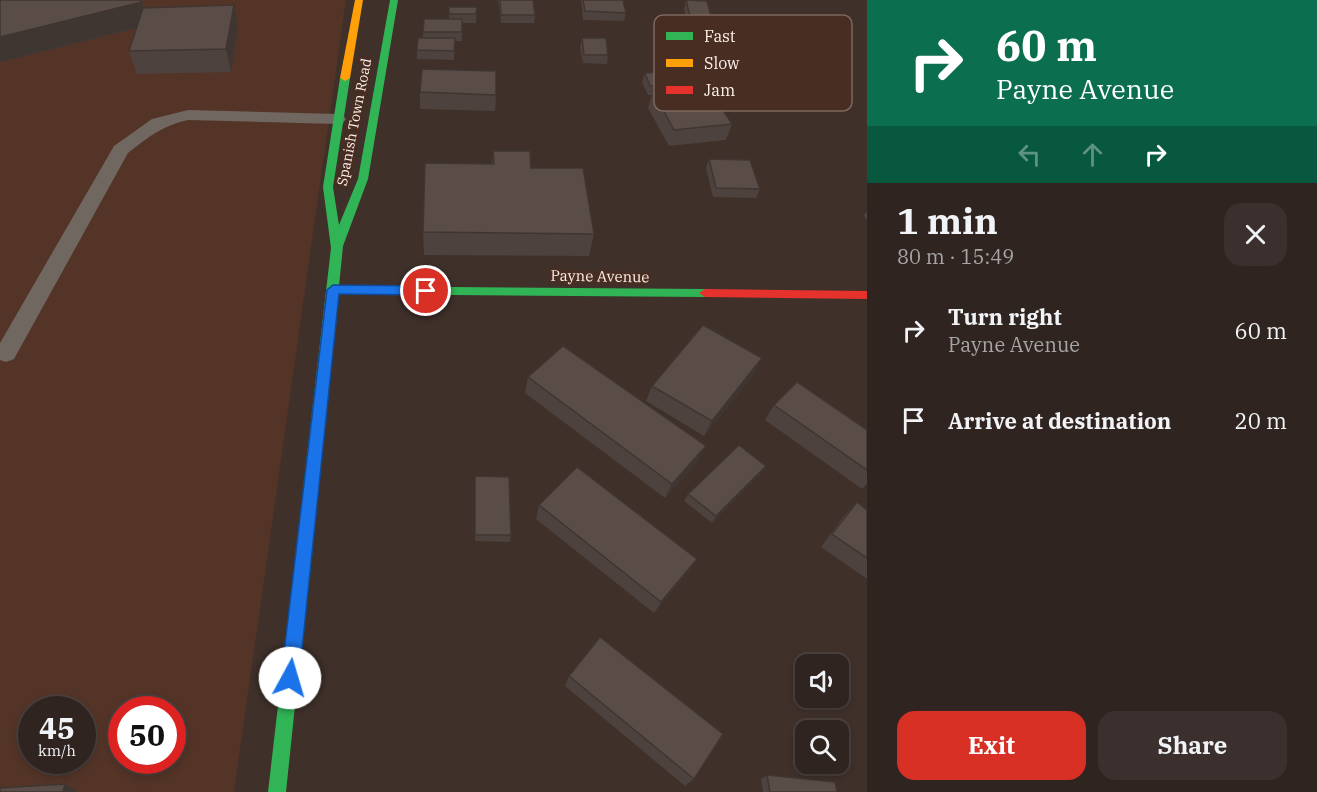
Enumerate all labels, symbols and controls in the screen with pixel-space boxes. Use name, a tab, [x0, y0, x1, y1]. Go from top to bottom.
legend	[654, 15, 852, 111]
text: 60 m	[996, 18, 1097, 73]
icon: right	[897, 24, 975, 102]
text: Fast	[704, 26, 736, 46]
text: Slow	[704, 53, 740, 73]
street label: Spanish Town Road	[333, 56, 375, 187]
text: Payne Avenue	[996, 71, 1174, 106]
text: Jam	[704, 80, 735, 100]
icon: left	[1013, 138, 1046, 171]
icon: ahead	[1076, 138, 1109, 171]
icon: right	[1139, 138, 1172, 171]
text: 1 min	[897, 197, 998, 244]
button: close	[1224, 203, 1287, 266]
text: 80 m · 15:49	[897, 243, 1014, 270]
pin	[400, 265, 451, 316]
street label: Payne Avenue	[550, 266, 650, 286]
icon: arrive	[409, 274, 442, 307]
text: Turn right	[948, 302, 1062, 331]
icon: right	[897, 314, 930, 347]
text: 60 m	[1235, 316, 1287, 345]
text: Payne Avenue	[948, 331, 1080, 358]
icon: arrive	[897, 404, 930, 437]
text: Arrive at destination	[948, 406, 1171, 435]
text: 20 m	[1235, 406, 1287, 435]
position arrow	[258, 646, 322, 710]
map controls	[795, 654, 849, 774]
button: sound	[795, 654, 849, 708]
speed limit sign: 50	[108, 696, 186, 774]
text: 45	[39, 708, 75, 747]
button: Exit	[897, 711, 1086, 780]
button: Share	[1098, 711, 1287, 780]
button: search	[795, 720, 849, 774]
text: km/h	[38, 741, 76, 760]

